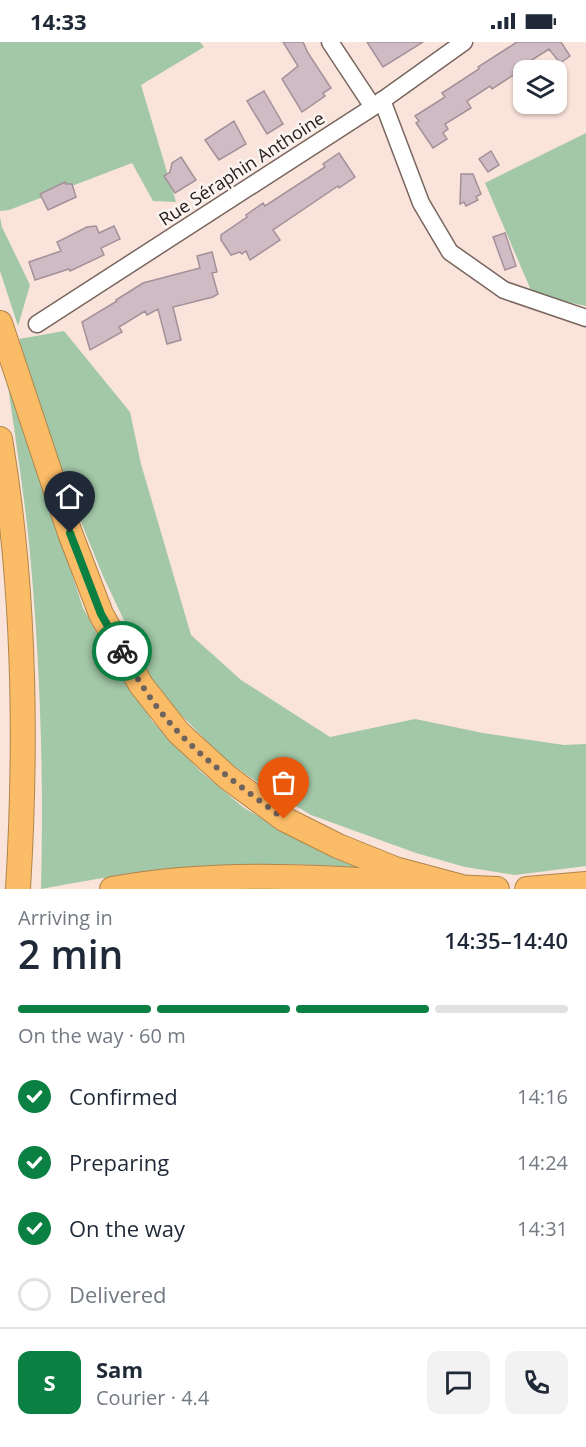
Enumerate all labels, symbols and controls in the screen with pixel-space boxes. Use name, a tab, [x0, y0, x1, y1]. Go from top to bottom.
text: 14:33	[30, 6, 87, 36]
map controls	[513, 60, 567, 114]
button: layers	[513, 60, 567, 114]
street label: Rue Séraphin Anthoine	[154, 106, 329, 231]
pin	[44, 471, 95, 533]
icon: home	[53, 480, 86, 513]
courier	[92, 621, 152, 681]
icon: bike	[106, 635, 139, 668]
pin	[258, 757, 309, 819]
icon: bag	[267, 766, 300, 799]
text: Arriving in	[18, 904, 113, 931]
text: 14:35–14:40	[444, 925, 568, 955]
text: 2 min	[18, 927, 123, 980]
text: On the way · 60 m	[18, 1022, 186, 1049]
icon: check	[18, 1080, 51, 1113]
text: Confirmed	[69, 1081, 178, 1111]
text: 14:16	[517, 1083, 568, 1110]
icon: check	[18, 1146, 51, 1179]
text: Preparing	[69, 1147, 169, 1177]
text: 14:24	[517, 1149, 568, 1176]
icon: check	[18, 1212, 51, 1245]
text: On the way	[69, 1213, 185, 1243]
text: 14:31	[517, 1215, 568, 1242]
text: Delivered	[69, 1279, 167, 1309]
button: chat	[427, 1351, 490, 1414]
button: phone	[505, 1351, 568, 1414]
text: Sam	[96, 1354, 143, 1384]
text: S	[43, 1367, 56, 1397]
text: Courier · 4.4	[96, 1384, 209, 1411]

